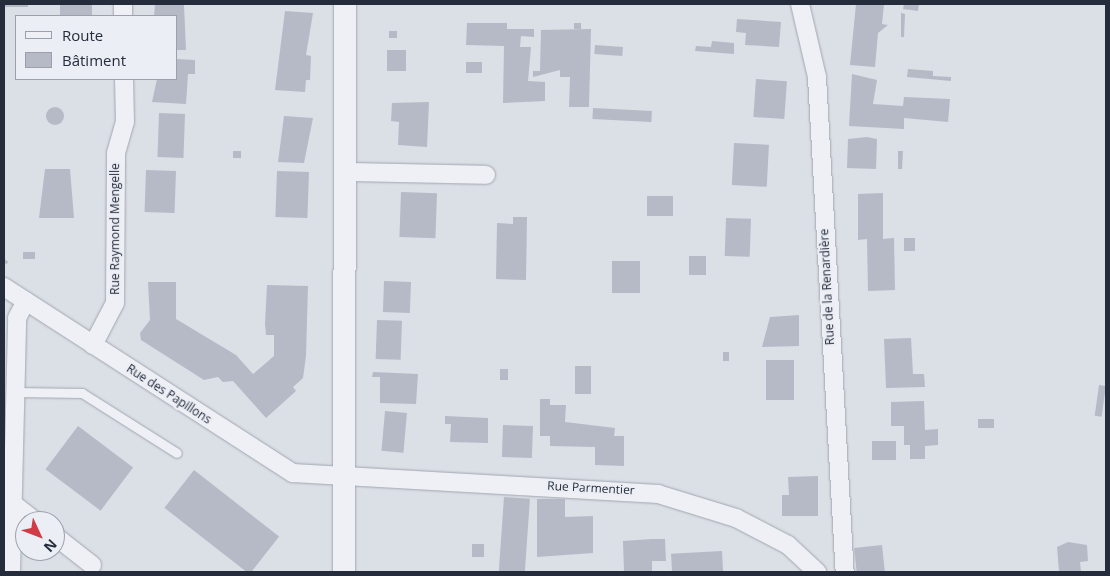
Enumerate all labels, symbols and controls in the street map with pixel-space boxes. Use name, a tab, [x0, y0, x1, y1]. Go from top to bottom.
legend	[15, 15, 178, 80]
text: Route	[62, 25, 103, 45]
text: Bâtiment	[62, 50, 126, 70]
street label: Rue Raymond Mengelle	[108, 163, 122, 295]
street label: Rue de la Renardière	[817, 228, 837, 346]
street label: Rue des Papillons	[124, 361, 214, 427]
street label: Rue Parmentier	[547, 479, 635, 497]
north arrow	[15, 511, 65, 561]
text: N	[40, 535, 61, 557]

